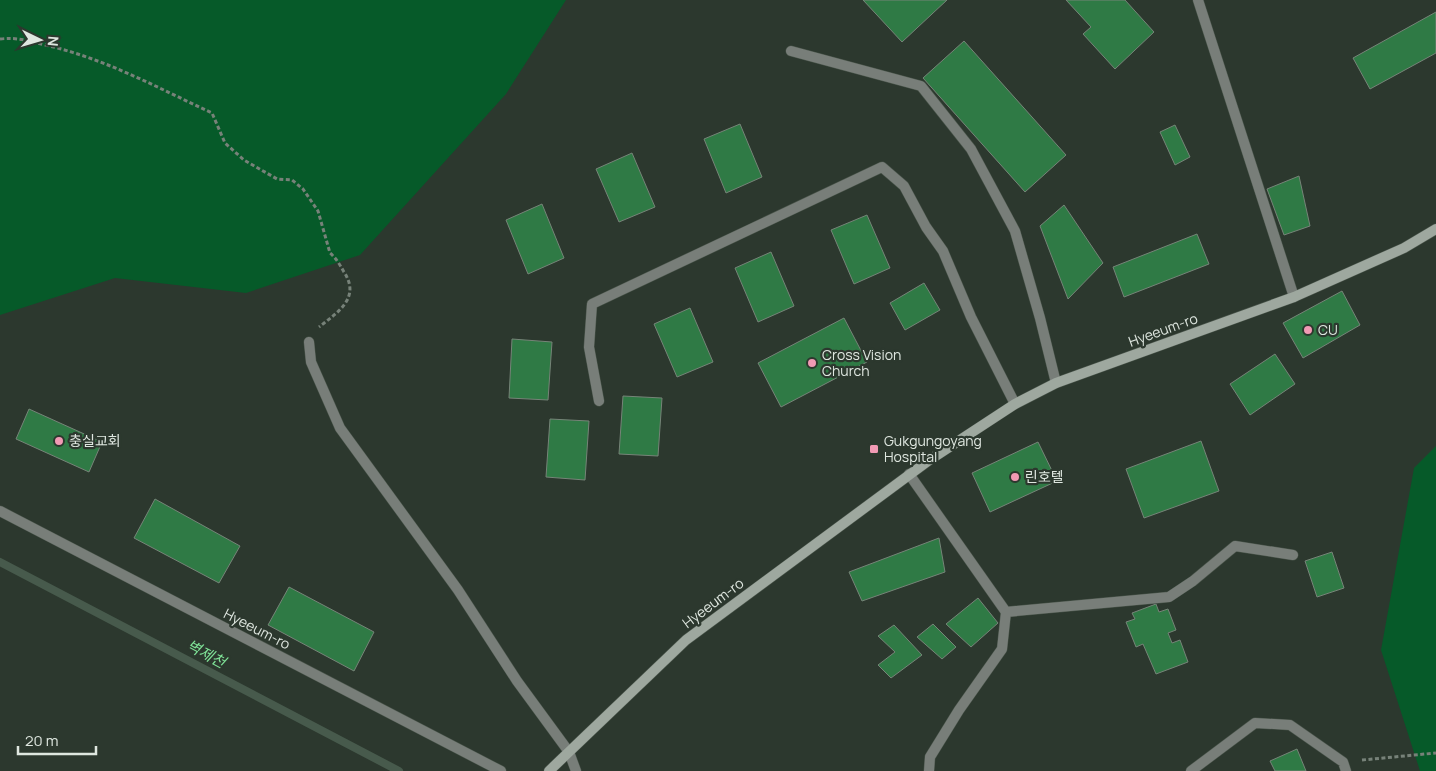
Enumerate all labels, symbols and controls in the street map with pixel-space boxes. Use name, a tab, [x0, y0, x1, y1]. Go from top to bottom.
north arrow	[15, 15, 65, 65]
text: N	[44, 35, 63, 47]
street label: Hyeeum-ro	[1126, 308, 1200, 351]
place label: CU	[1318, 320, 1338, 339]
marker: CU	[1302, 324, 1314, 336]
place label: Cross Vision Church	[822, 345, 901, 380]
marker: Cross Vision Church	[806, 357, 818, 369]
place label: 충실교회	[69, 431, 121, 450]
place label: Gukgungoyang Hospital	[884, 431, 982, 466]
marker: 충실교회	[53, 435, 65, 447]
marker: Gukgungoyang Hospital	[868, 443, 880, 455]
place label: 린호텔	[1025, 467, 1064, 486]
marker: 린호텔	[1009, 471, 1021, 483]
street label: Hyeeum-ro	[678, 573, 747, 632]
street label: Hyeeum-ro	[221, 604, 294, 653]
water label: 벽제천	[183, 635, 231, 674]
scale bar	[18, 724, 95, 756]
text: 20 m	[25, 730, 58, 751]

